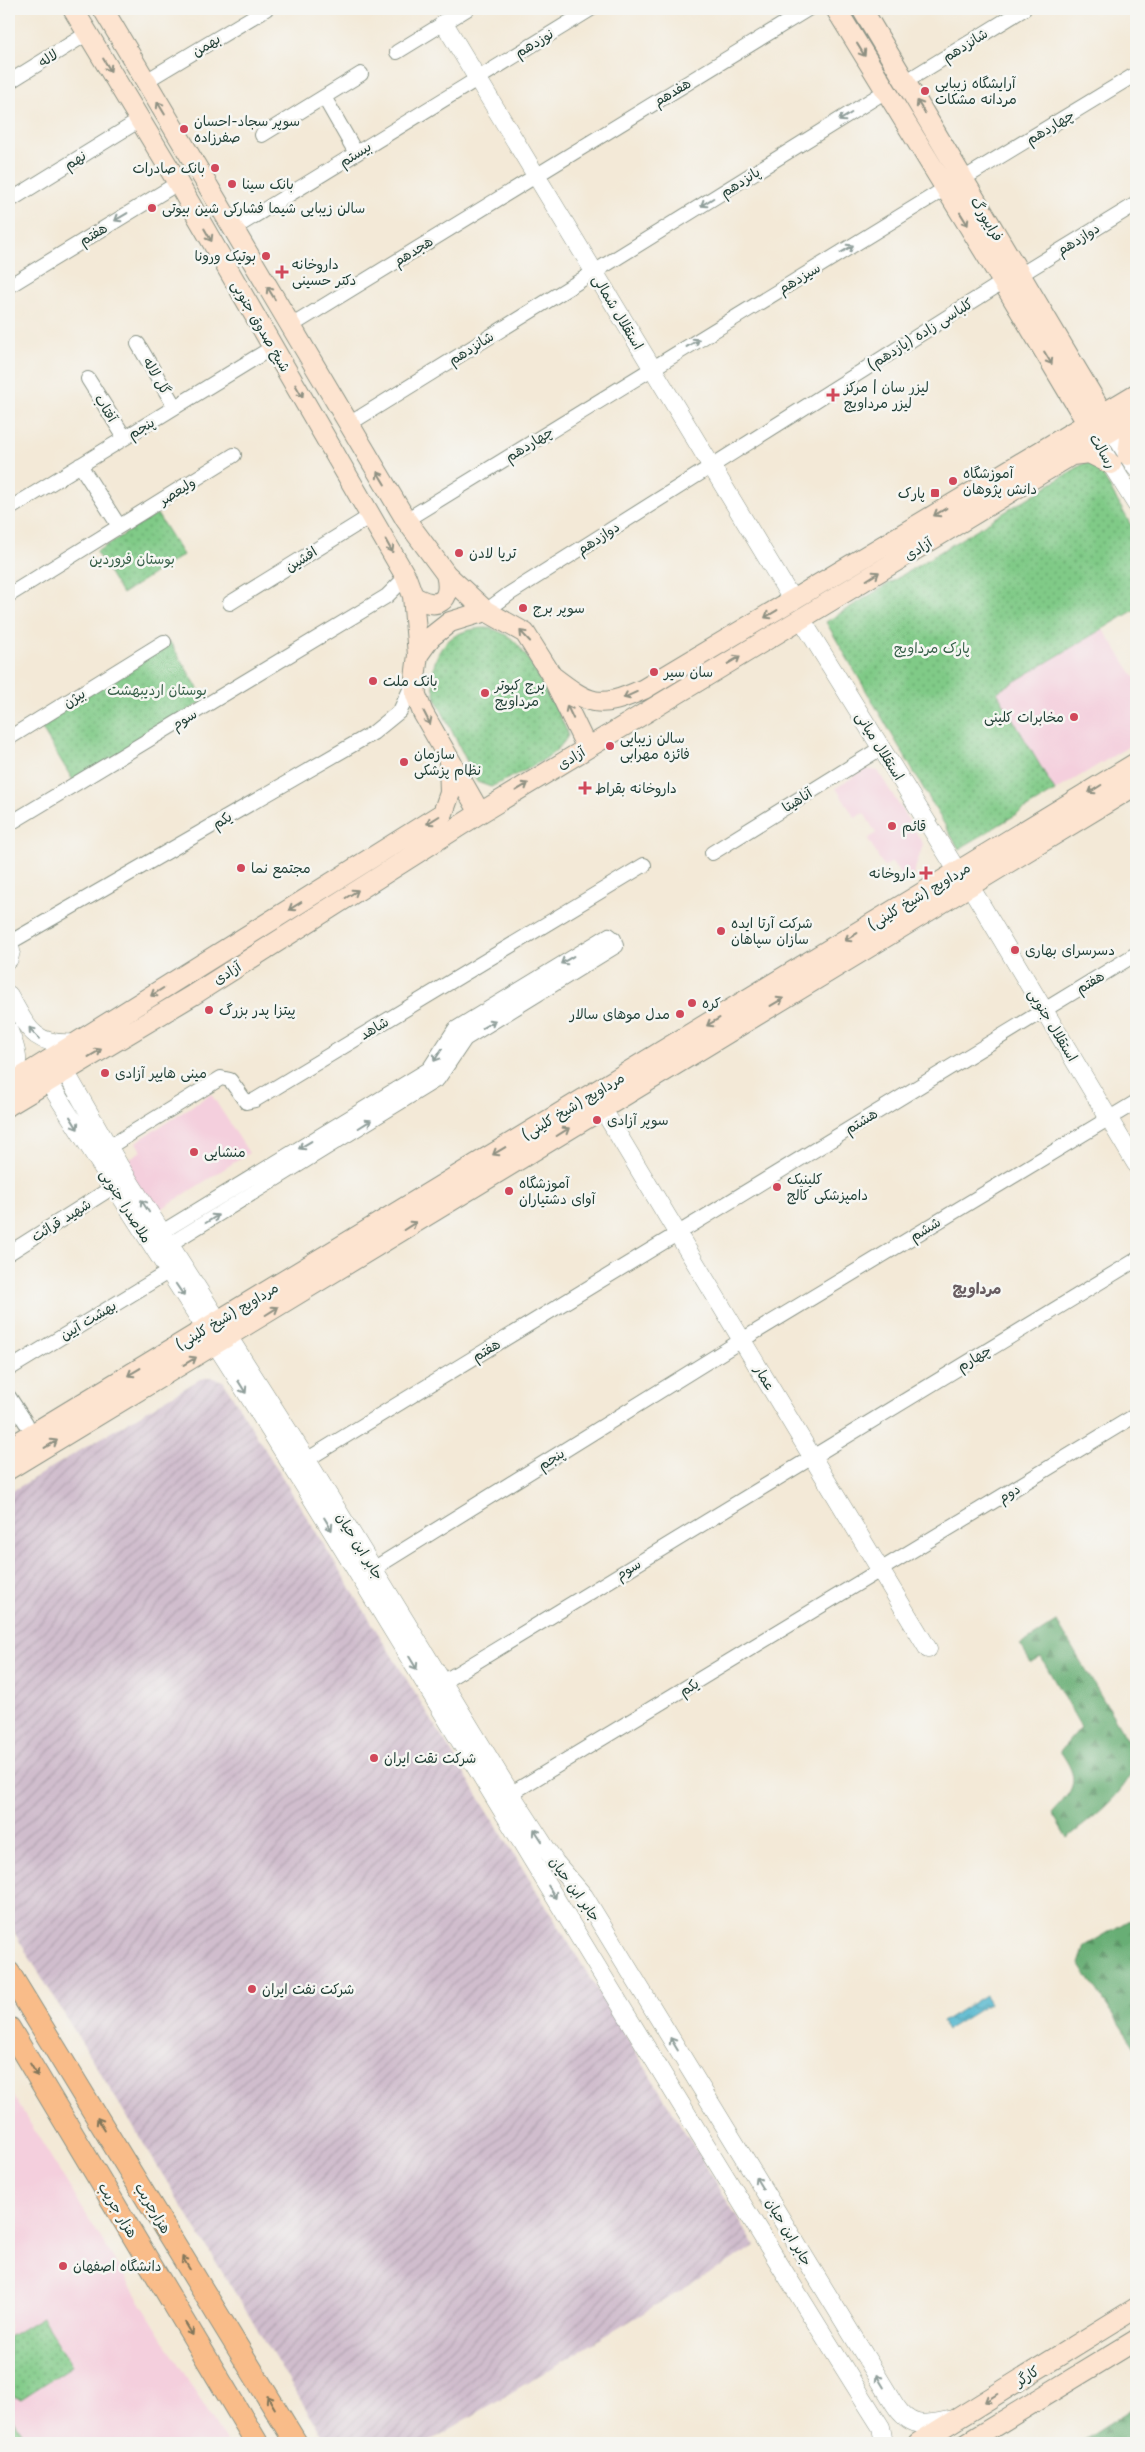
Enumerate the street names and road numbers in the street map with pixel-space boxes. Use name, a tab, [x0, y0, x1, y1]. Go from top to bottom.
street label: شانزدهم	[938, 22, 992, 68]
street label: نوزدهم	[510, 23, 558, 63]
street label: بهمن	[187, 28, 224, 61]
street label: لاله	[34, 43, 62, 72]
street label: هفدهم	[649, 72, 695, 112]
street label: چهاردهم	[1021, 104, 1079, 150]
street label: بیستم	[334, 135, 376, 173]
street label: نهم	[59, 145, 91, 175]
street label: پانزدهم	[716, 161, 764, 203]
street label: فرایبورگ	[966, 192, 1009, 245]
street label: هفتم	[74, 217, 112, 251]
street label: دوازدهم	[1052, 217, 1104, 261]
street label: هجدهم	[389, 230, 437, 272]
street label: سیزدهم	[773, 257, 825, 299]
street label: استقلال شمالی	[588, 270, 649, 353]
street label: شیخ صدوق جنوبی	[227, 276, 296, 376]
street label: کلباسی زاده (یازدهم)	[863, 292, 977, 376]
street label: شانزدهم	[444, 325, 498, 371]
street label: گل لاله	[138, 353, 177, 398]
street label: آفتاب	[90, 390, 123, 426]
street label: پنجم	[123, 411, 159, 445]
street label: چهاردهم	[501, 421, 557, 467]
street label: رسالت	[1085, 429, 1122, 472]
street label: ولیعصر	[154, 471, 199, 510]
street label: دوازدهم	[572, 516, 624, 560]
street label: آزادی	[900, 532, 936, 565]
street label: افشین	[281, 541, 321, 577]
street label: بیژن	[58, 683, 89, 713]
street label: سوم	[167, 703, 202, 736]
street label: استقلال میانی	[851, 707, 910, 784]
street label: آزادی	[553, 741, 589, 774]
street label: آناهیتا	[778, 782, 816, 817]
street label: یکم	[208, 806, 236, 834]
street label: مرداویج (شیخ کلینی)	[863, 857, 974, 935]
street label: آزادی	[209, 956, 245, 989]
street label: هفتم	[1071, 965, 1109, 999]
street label: استقلال جنوبی	[1023, 984, 1083, 1065]
street label: شاهد	[355, 1011, 392, 1044]
street label: مرداویج (شیخ کلینی)	[517, 1067, 628, 1145]
street label: هشتم	[840, 1102, 882, 1140]
street label: ملاصدرا جنوبی	[95, 1165, 157, 1247]
street label: شهید قرائت	[27, 1193, 95, 1246]
street label: ششم	[905, 1211, 945, 1247]
street label: مرداویج (شیخ کلینی)	[171, 1277, 282, 1355]
street label: بهشت آیین	[55, 1294, 120, 1345]
street label: هفتم	[467, 1333, 505, 1367]
street label: چهارم	[952, 1339, 996, 1377]
street label: عمار	[749, 1360, 781, 1395]
street label: پنجم	[533, 1442, 569, 1476]
street label: دوم	[994, 1478, 1024, 1508]
street label: جابر ابن حیان	[331, 1508, 389, 1583]
street label: سوم	[611, 1553, 646, 1586]
street label: یکم	[675, 1672, 703, 1702]
street label: جابر ابن حیان	[545, 1852, 606, 1926]
street label: هزار جریب	[94, 2178, 143, 2242]
street label: هزارجریب	[130, 2178, 177, 2237]
street label: جابر ابن حیان	[761, 2194, 818, 2270]
street label: کارگر	[1010, 2360, 1043, 2392]

